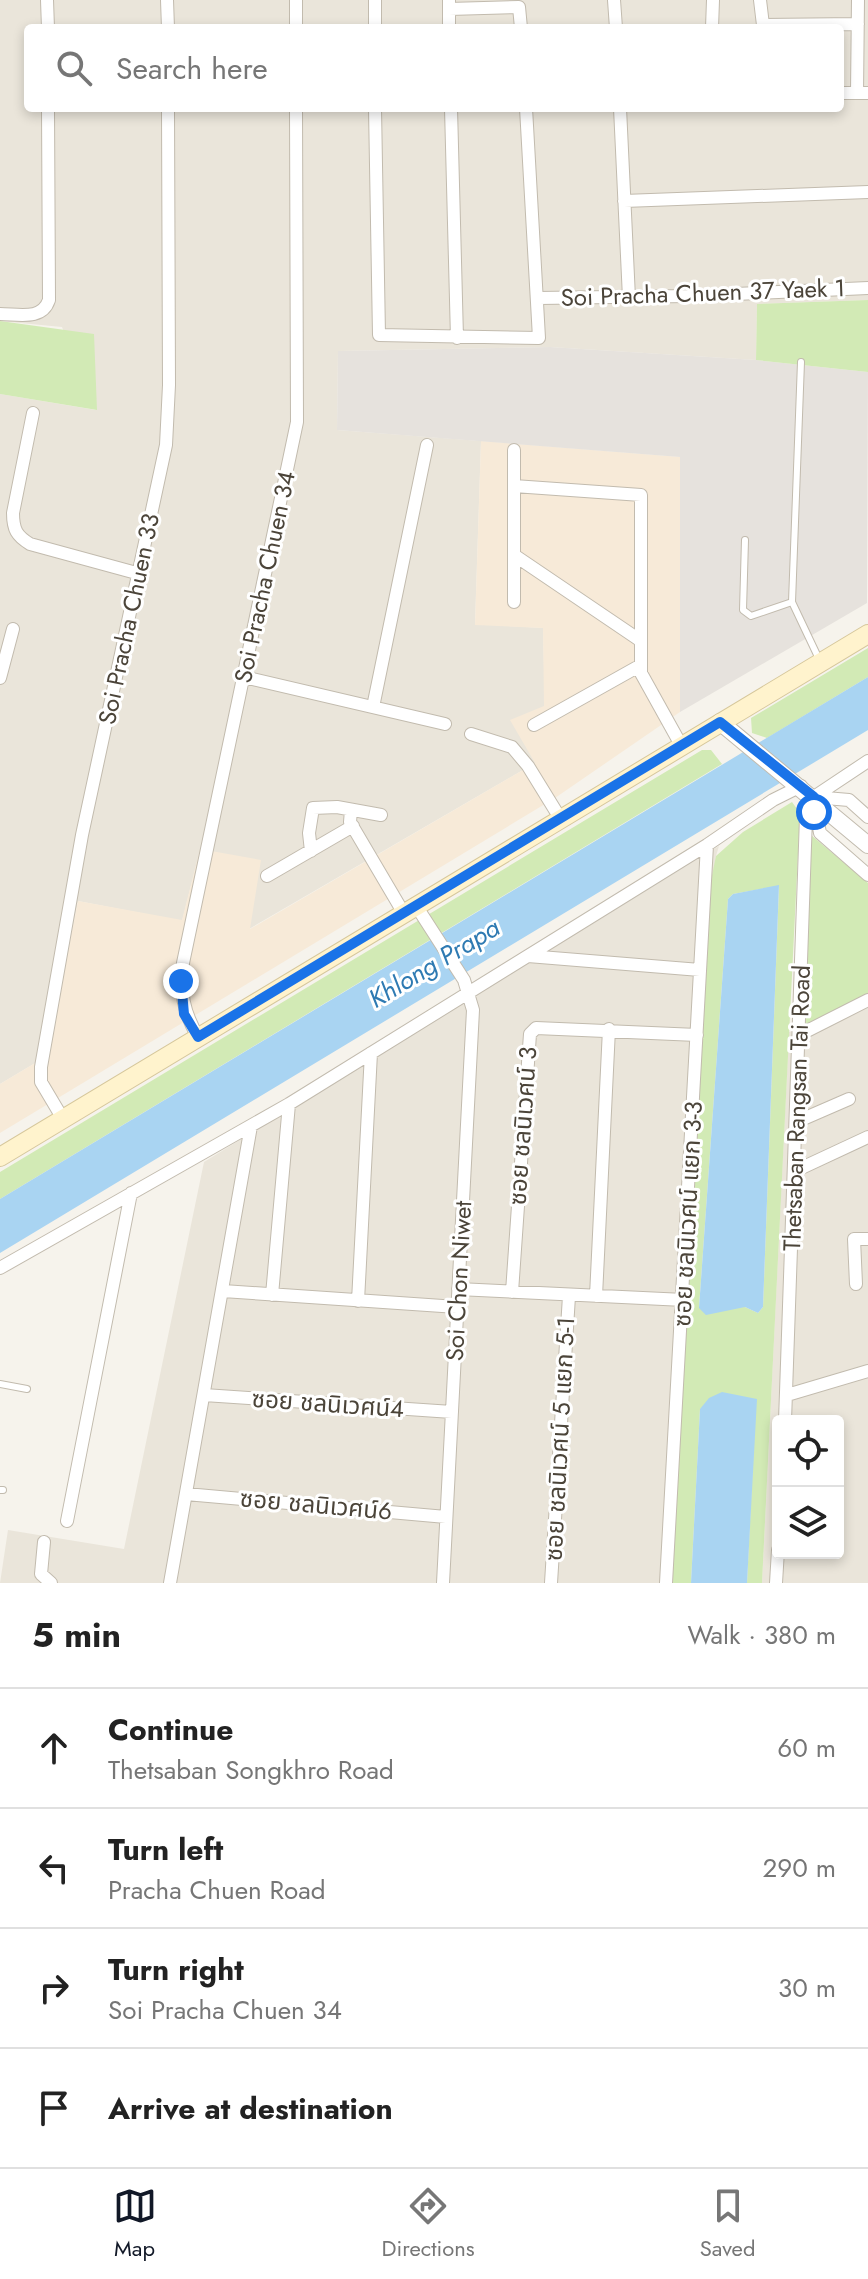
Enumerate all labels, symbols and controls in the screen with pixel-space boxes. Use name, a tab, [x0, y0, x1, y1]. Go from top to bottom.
search box	[24, 24, 844, 112]
icon: search	[52, 46, 96, 90]
text: Search here	[116, 47, 268, 90]
street label: Soi Pracha Chuen 37 Yaek 1	[560, 270, 846, 315]
street label: Soi Pracha Chuen 34	[225, 468, 304, 686]
street label: Soi Pracha Chuen 33	[89, 510, 168, 728]
route start	[796, 794, 832, 830]
water label: Khlong Prapa	[361, 908, 508, 1017]
route end	[163, 963, 199, 999]
street label: Thetsaban Rangsan Tai Road	[774, 964, 819, 1251]
street label: ซอย ชลนิเวศน์ 3	[500, 1045, 546, 1206]
street label: ซอย ชลนิเวศน์ แยก 3-3	[664, 1100, 711, 1328]
street label: Soi Chon Niwet	[437, 1200, 480, 1362]
street label: ซอย ชลนิเวศน์ 5 แยก 5-1	[536, 1316, 583, 1562]
street label: ซอย ชลนิเวศน์4	[251, 1381, 405, 1426]
map controls	[772, 1415, 844, 1559]
button: locate	[772, 1415, 844, 1487]
street label: ซอย ชลนิเวศน์6	[239, 1480, 394, 1529]
button: layers	[772, 1487, 844, 1559]
text: 5 min	[32, 1611, 121, 1660]
text: Walk · 380 m	[687, 1616, 836, 1654]
text: Continue	[108, 1708, 234, 1751]
icon: ahead	[32, 1726, 76, 1770]
text: 60 m	[777, 1729, 836, 1767]
text: Thetsaban Songkhro Road	[108, 1751, 394, 1789]
text: Turn left	[108, 1828, 223, 1871]
icon: left	[32, 1846, 76, 1890]
text: 290 m	[763, 1849, 836, 1887]
text: Pracha Chuen Road	[108, 1871, 326, 1909]
text: Turn right	[108, 1948, 244, 1991]
icon: right	[32, 1966, 76, 2010]
text: 30 m	[778, 1969, 836, 2007]
text: Soi Pracha Chuen 34	[108, 1991, 342, 2029]
icon: arrive	[32, 2086, 76, 2130]
text: Arrive at destination	[108, 2087, 393, 2130]
tab: Map	[113, 2184, 157, 2264]
tab: Directions	[382, 2184, 475, 2264]
tab: Saved	[700, 2184, 755, 2264]

